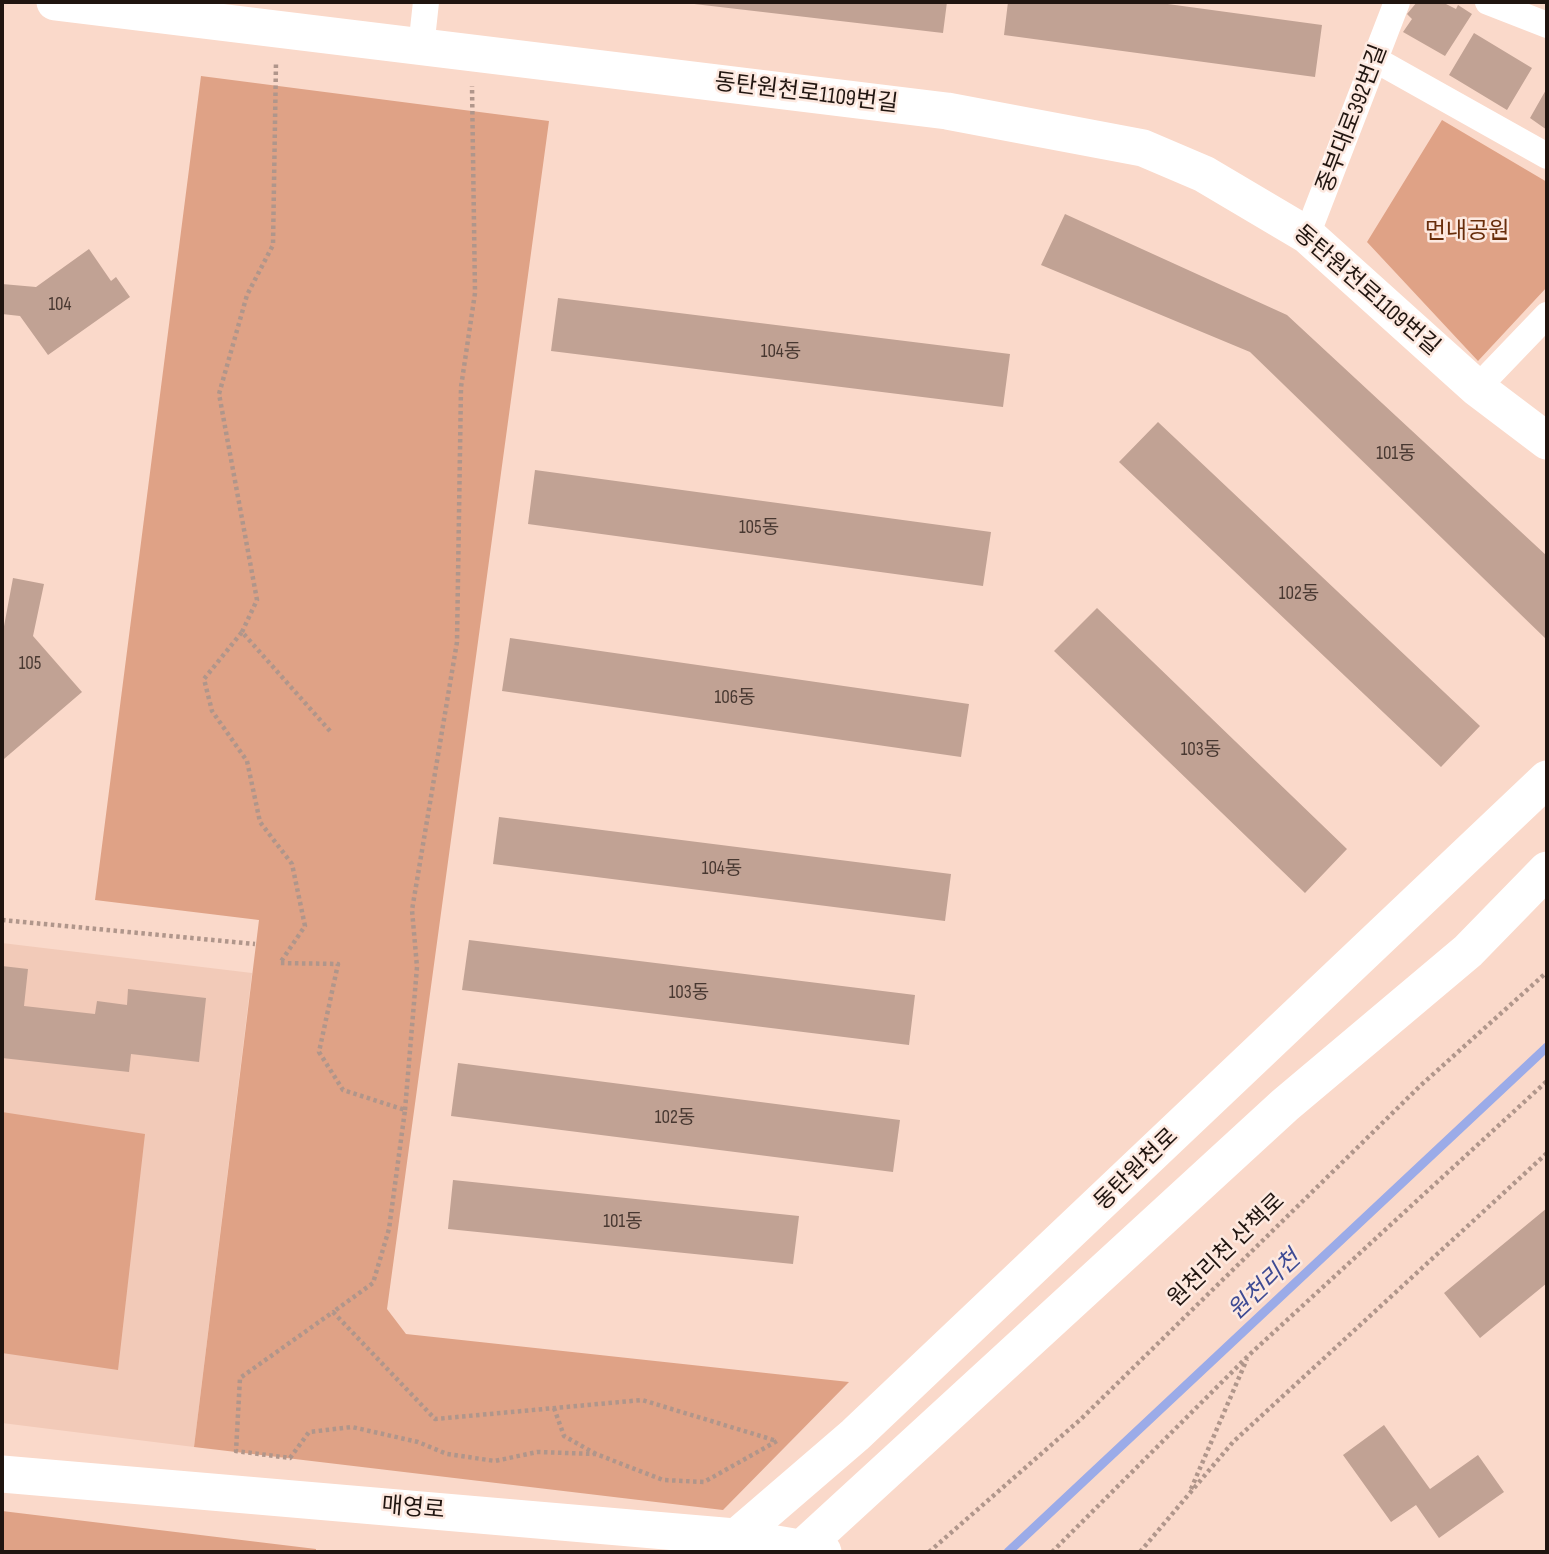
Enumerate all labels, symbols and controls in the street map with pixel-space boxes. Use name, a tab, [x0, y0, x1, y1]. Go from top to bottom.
street label: 중부대로392번길	[1312, 41, 1394, 197]
street label: 동탄원천로1109번길	[713, 69, 899, 119]
park label: 먼내공원	[1425, 218, 1509, 246]
street label: 동탄원천로1109번길	[1287, 220, 1445, 362]
house number: 104	[48, 294, 72, 316]
house number: 104동	[761, 341, 801, 363]
house number: 101동	[1376, 443, 1416, 465]
house number: 105동	[739, 517, 779, 539]
house number: 102동	[1279, 583, 1319, 605]
house number: 105	[19, 653, 41, 675]
house number: 106동	[715, 687, 755, 709]
house number: 103동	[1181, 739, 1221, 761]
house number: 104동	[702, 858, 742, 880]
house number: 103동	[669, 982, 709, 1004]
house number: 102동	[655, 1107, 695, 1129]
street label: 동탄원천로	[1089, 1123, 1185, 1217]
street label: 원천리천 산책로	[1163, 1188, 1291, 1314]
house number: 101동	[603, 1211, 643, 1233]
water label: 원천리천	[1223, 1245, 1307, 1327]
street label: 매영로	[380, 1492, 446, 1526]

